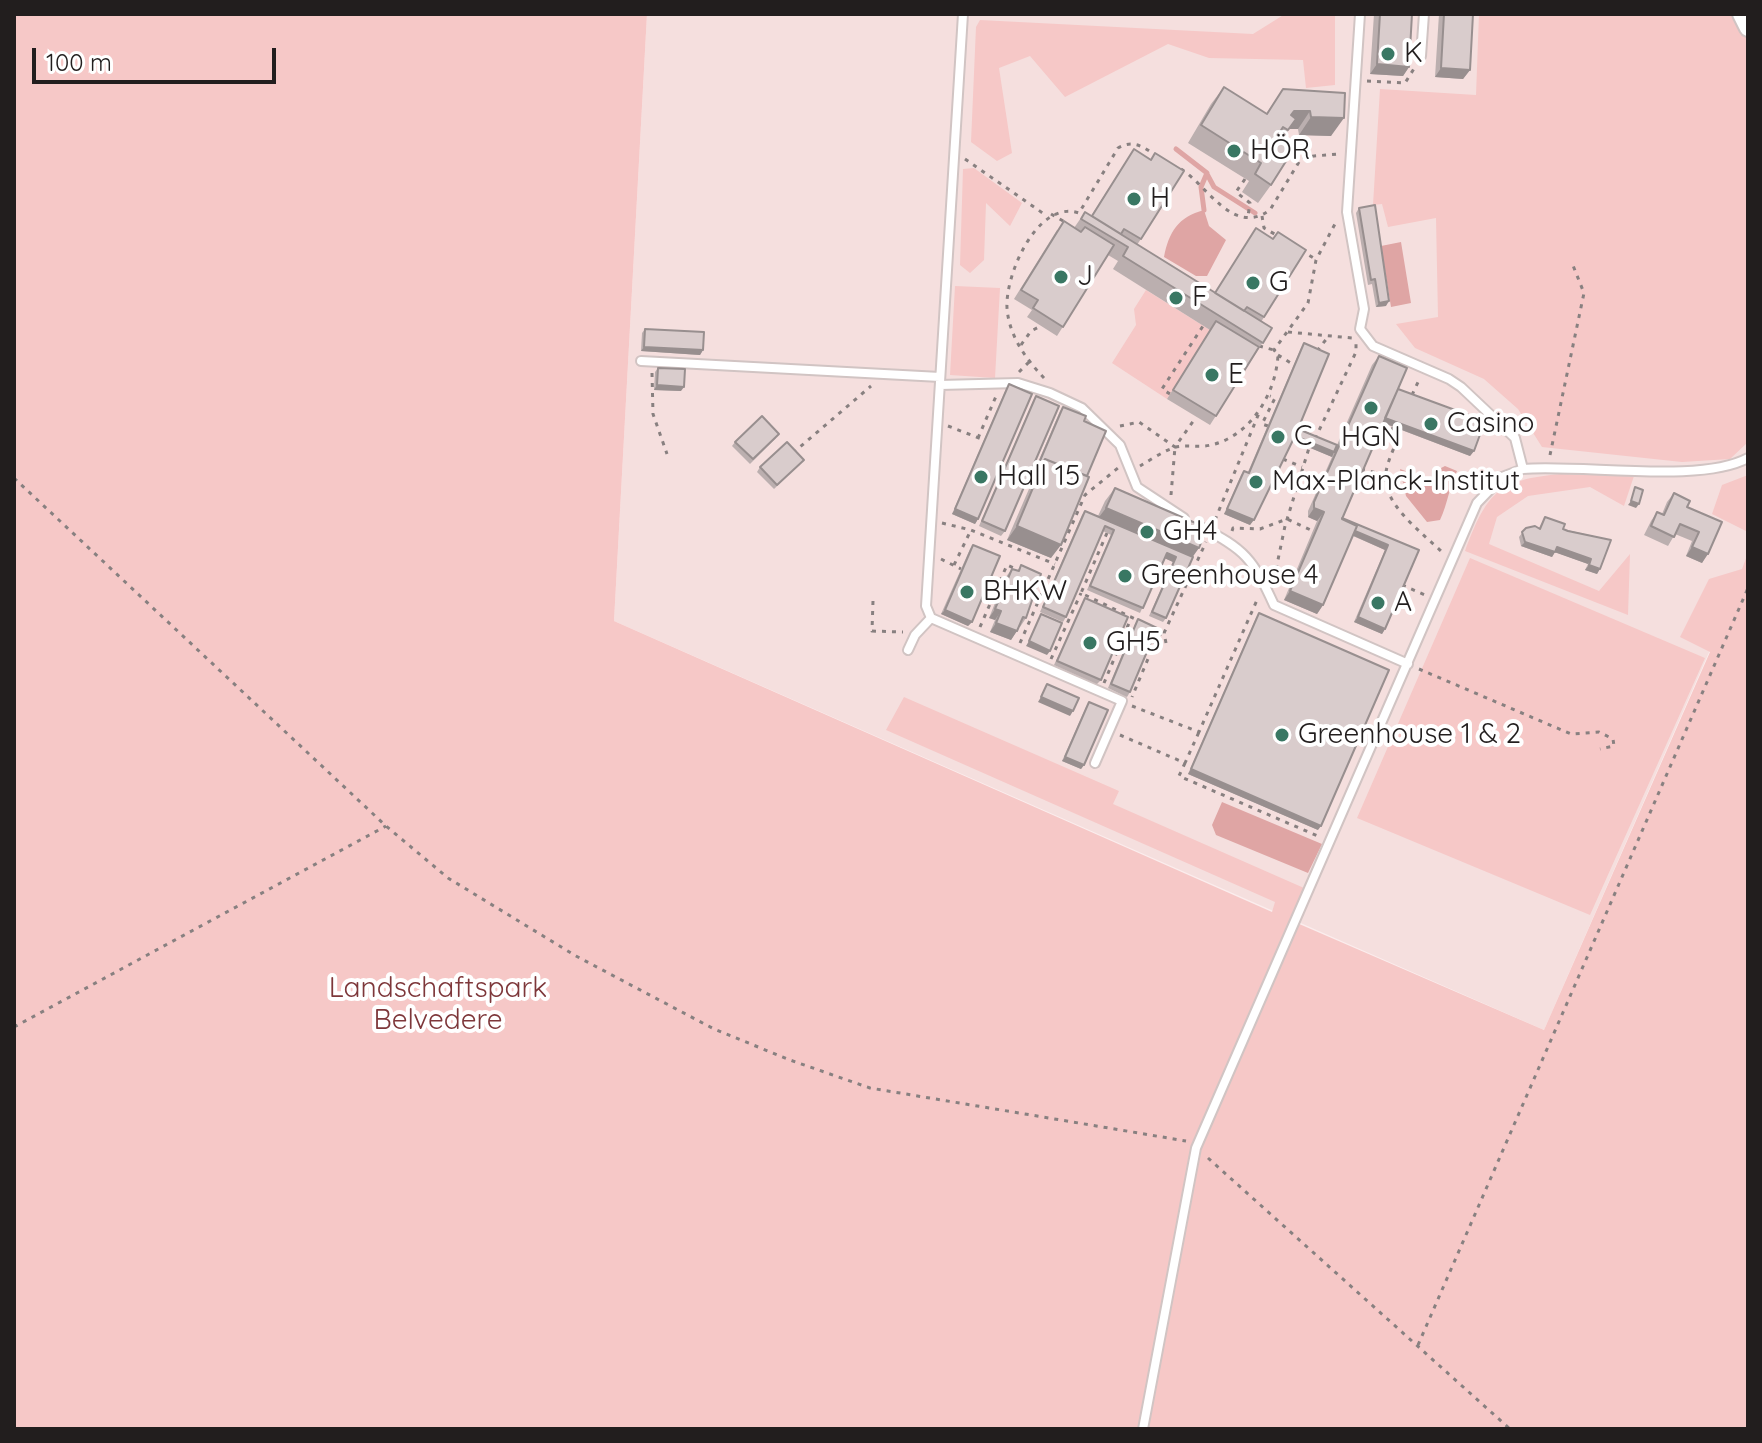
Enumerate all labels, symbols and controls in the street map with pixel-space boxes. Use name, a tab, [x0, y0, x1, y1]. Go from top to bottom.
scale bar	[36, 32, 280, 82]
place label: K	[1404, 37, 1423, 71]
marker: K	[1379, 45, 1397, 63]
text: 100 m	[46, 47, 112, 77]
place label: HÖR	[1250, 134, 1310, 168]
marker: HÖR	[1225, 142, 1243, 160]
place label: H	[1150, 182, 1170, 216]
marker: H	[1125, 190, 1143, 208]
place label: J	[1077, 260, 1093, 294]
place label: G	[1269, 266, 1288, 300]
marker: J	[1052, 268, 1070, 286]
marker: G	[1244, 274, 1262, 292]
place label: F	[1192, 281, 1208, 315]
marker: F	[1167, 289, 1185, 307]
place label: E	[1228, 358, 1244, 392]
marker: E	[1203, 366, 1221, 384]
marker: HGN	[1362, 399, 1380, 417]
place label: Casino	[1447, 407, 1534, 441]
marker: Casino	[1422, 415, 1440, 433]
place label: C	[1294, 420, 1312, 454]
place label: HGN	[1341, 421, 1401, 455]
marker: C	[1269, 428, 1287, 446]
place label: Hall 15	[997, 460, 1080, 494]
place label: Max-Planck-Institut	[1272, 465, 1520, 499]
marker: Hall 15	[972, 468, 990, 486]
marker: Max-Planck-Institut	[1247, 473, 1265, 491]
place label: GH4	[1163, 515, 1217, 549]
marker: GH4	[1138, 523, 1156, 541]
place label: Greenhouse 4	[1141, 559, 1319, 593]
marker: Greenhouse 4	[1116, 567, 1134, 585]
place label: BHKW	[983, 575, 1067, 609]
marker: BHKW	[958, 583, 976, 601]
place label: A	[1394, 586, 1412, 620]
marker: A	[1369, 594, 1387, 612]
place label: GH5	[1106, 626, 1161, 660]
marker: GH5	[1081, 634, 1099, 652]
place label: Greenhouse 1 & 2	[1298, 718, 1521, 752]
marker: Greenhouse 1 & 2	[1273, 726, 1291, 744]
park label: Landschaftspark Belvedere	[329, 972, 547, 1038]

